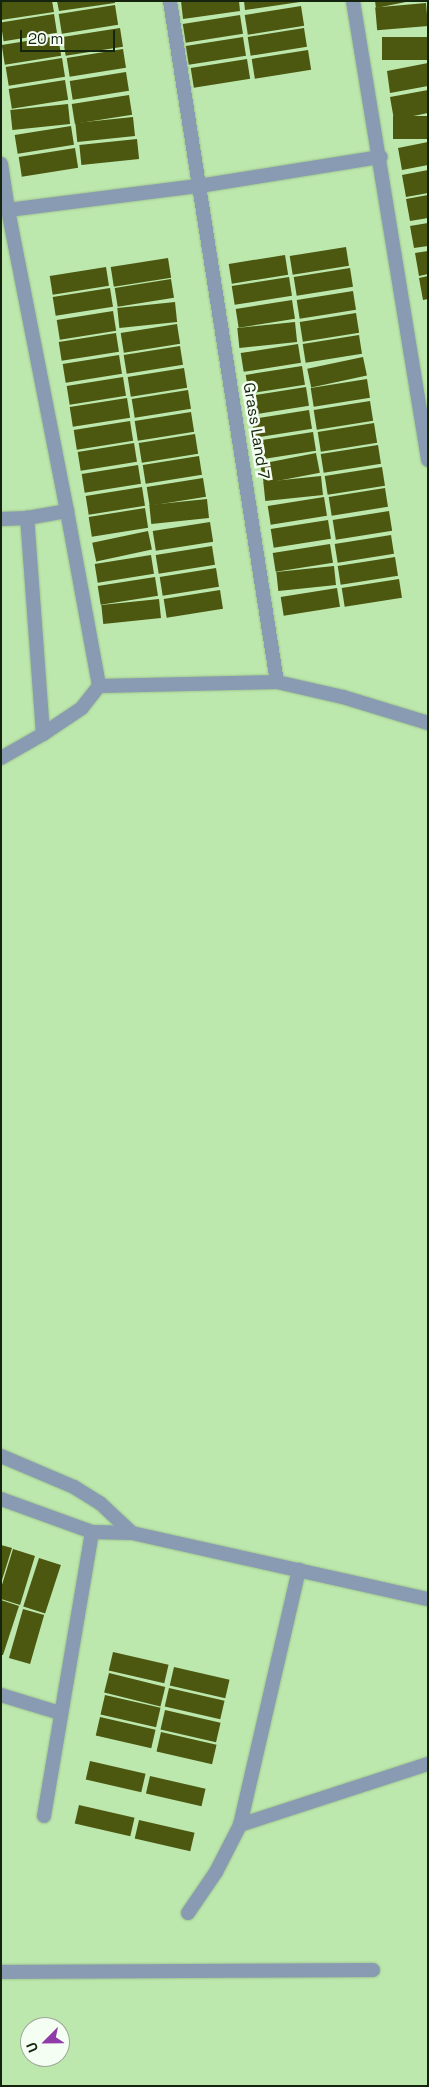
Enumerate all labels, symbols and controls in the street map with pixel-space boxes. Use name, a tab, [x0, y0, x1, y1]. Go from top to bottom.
scale bar	[22, 20, 118, 52]
text: 20 m	[28, 29, 63, 48]
street label: Grass Land 7	[239, 381, 273, 481]
north arrow	[20, 2017, 70, 2067]
text: U	[22, 2040, 42, 2055]

